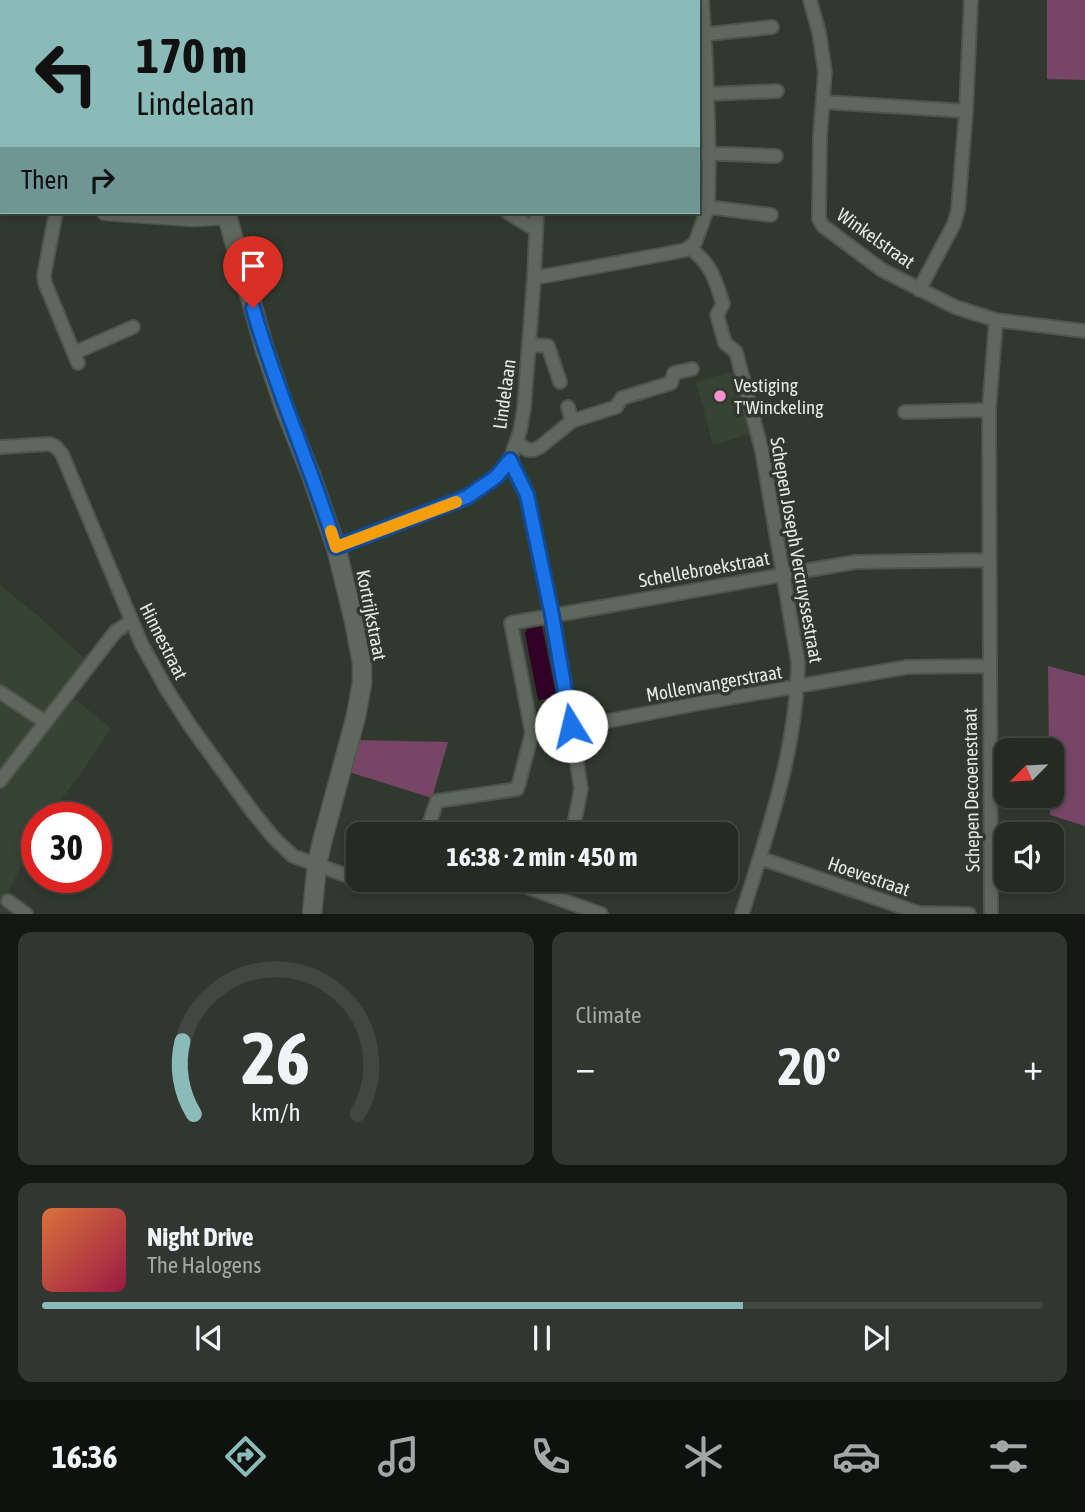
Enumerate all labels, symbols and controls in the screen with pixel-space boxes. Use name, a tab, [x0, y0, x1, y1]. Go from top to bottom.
text: 170 m	[136, 27, 247, 83]
icon: left	[21, 28, 112, 119]
text: Lindelaan	[136, 85, 255, 122]
icon: right	[83, 161, 121, 199]
text: Then	[21, 165, 69, 195]
street label: Winkelstraat	[833, 203, 919, 273]
pin	[223, 236, 283, 308]
icon: arrive	[234, 247, 272, 285]
street label: Lindelaan	[488, 358, 520, 430]
place label: Vestiging T'Winckeling	[734, 374, 824, 418]
marker: Vestiging T'Winckeling	[712, 388, 728, 404]
street label: Schepen Joseph Vercruyssestraat	[766, 435, 828, 665]
street label: Schellebroekstraat	[637, 547, 771, 591]
street label: Kortrijkstraat	[352, 568, 392, 662]
street label: Hinnestraat	[135, 599, 193, 683]
street label: Mollenvangerstraat	[644, 660, 784, 706]
position arrow	[534, 689, 608, 763]
street label: Schepen Decoenestraat	[959, 708, 983, 872]
north arrow	[994, 738, 1064, 808]
map controls	[994, 738, 1064, 892]
speed limit sign: 30	[21, 802, 112, 893]
button: sound	[994, 822, 1064, 892]
text: 16:38 · 2 min · 450 m	[447, 842, 637, 872]
street label: Hoevestraat	[825, 852, 913, 900]
text: Climate	[576, 1002, 641, 1028]
text: 26	[242, 1017, 310, 1100]
text: 20°	[778, 1036, 841, 1096]
text: −	[576, 1045, 595, 1088]
text: +	[1023, 1045, 1043, 1088]
text: km/h	[251, 1098, 301, 1126]
text: Night Drive	[147, 1222, 254, 1252]
text: The Halogens	[147, 1252, 261, 1278]
icon: previous	[190, 1319, 228, 1357]
icon: pause	[523, 1319, 561, 1357]
icon: next	[857, 1319, 895, 1357]
icon: directions	[221, 1432, 270, 1481]
icon: music	[374, 1432, 423, 1481]
icon: phone	[526, 1432, 575, 1481]
icon: climate	[679, 1432, 728, 1481]
icon: car	[832, 1432, 881, 1481]
icon: filters	[984, 1432, 1033, 1481]
text: 16:36	[52, 1438, 118, 1475]

